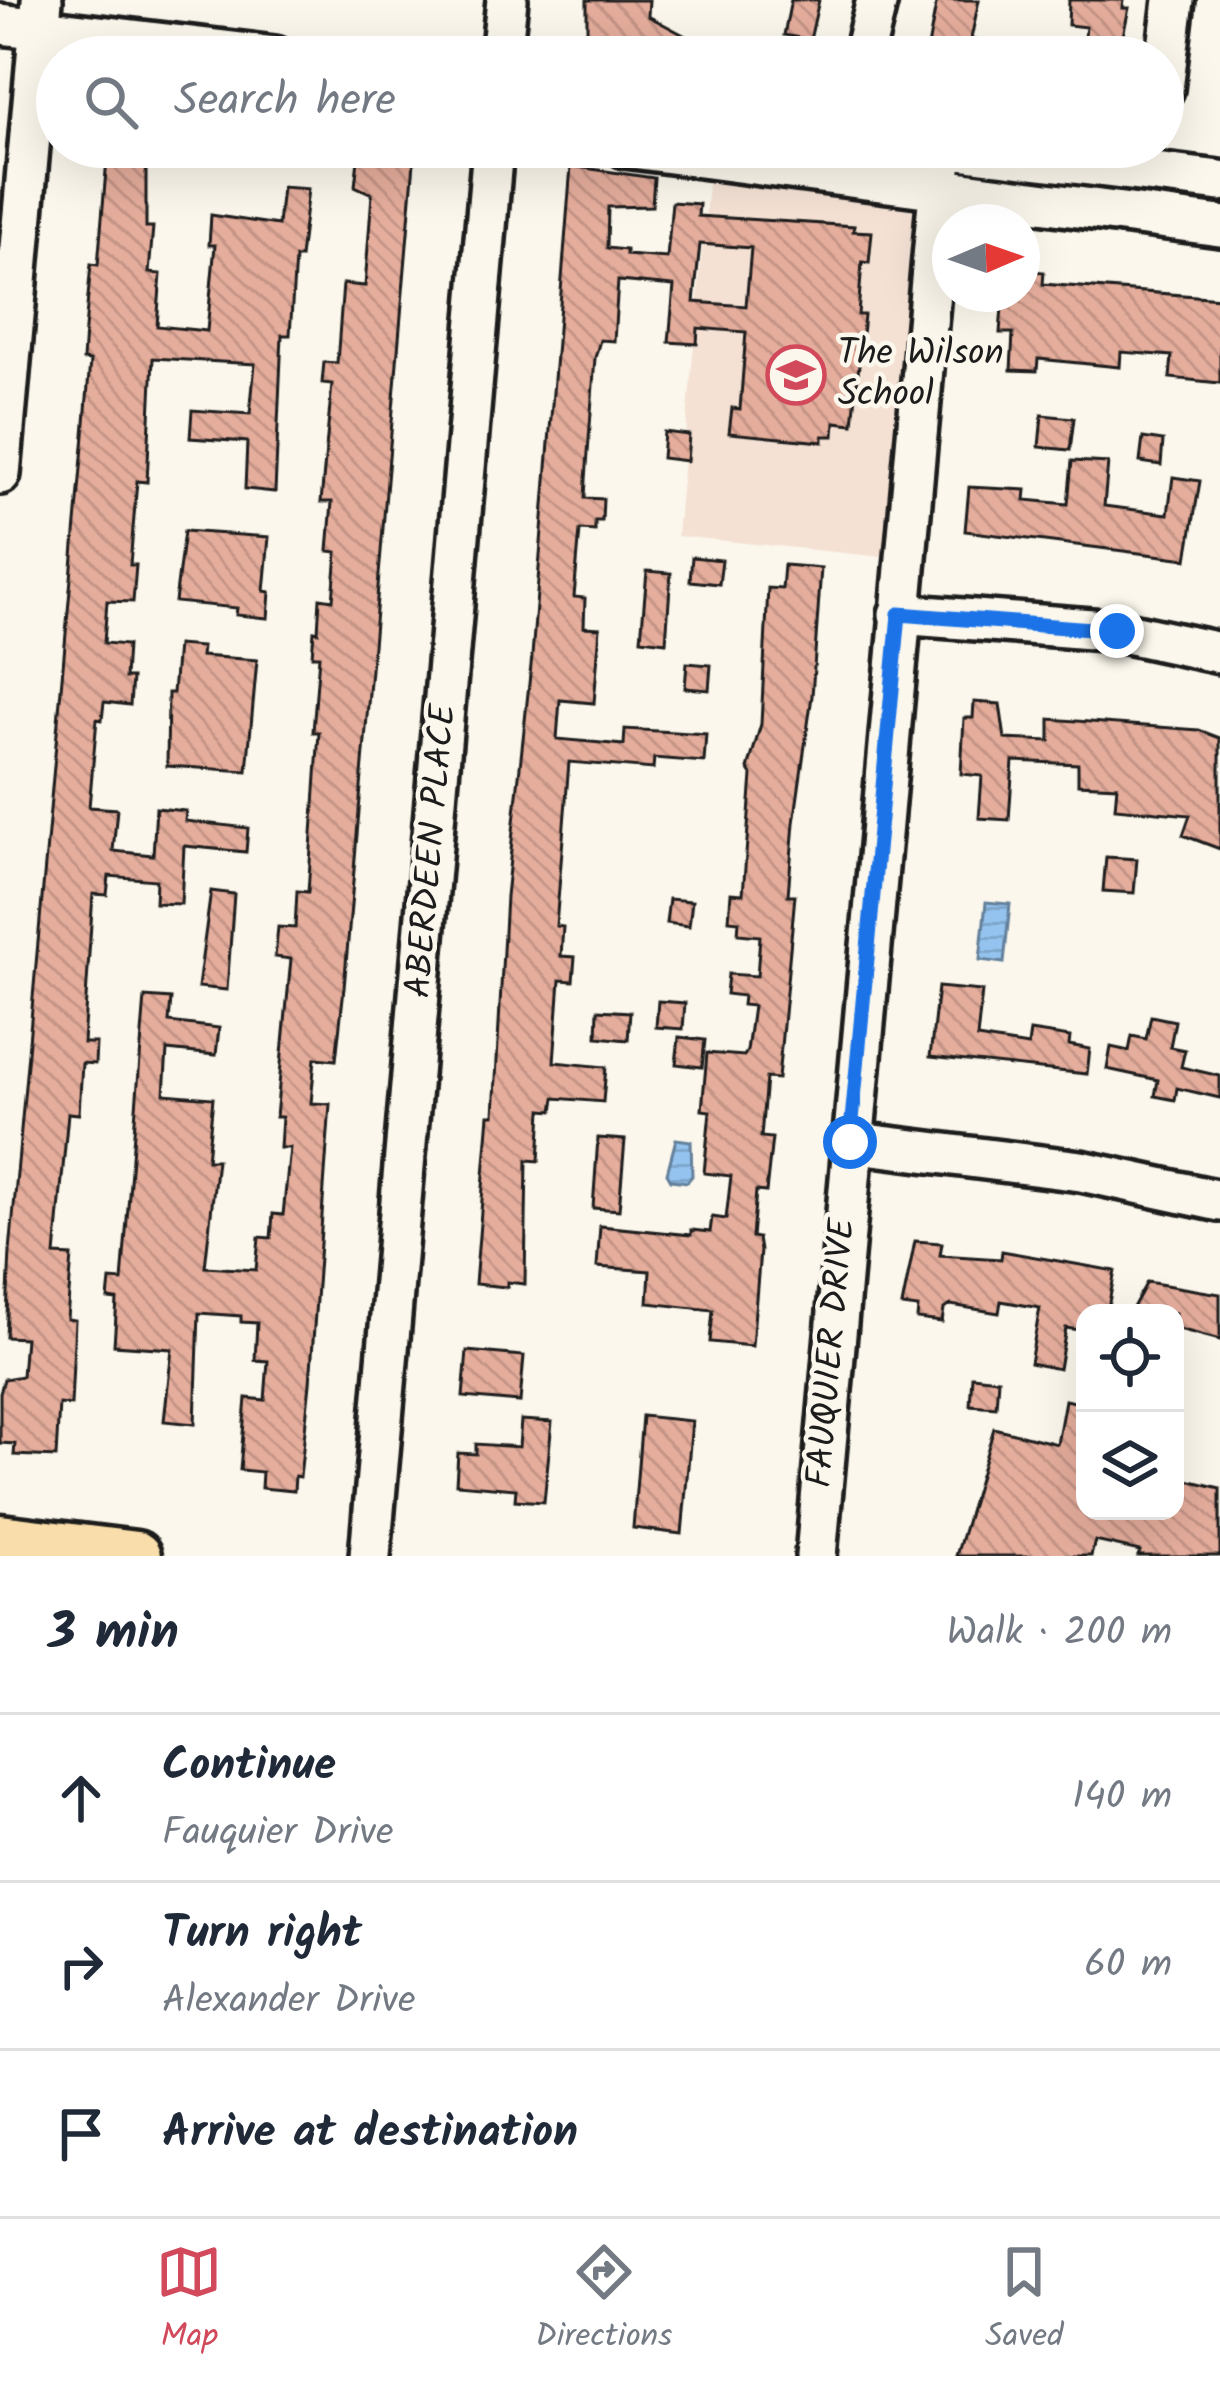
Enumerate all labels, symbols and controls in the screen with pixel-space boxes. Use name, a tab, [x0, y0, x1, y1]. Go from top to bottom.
search box	[36, 36, 1184, 168]
text: Search here	[174, 66, 396, 138]
icon: search	[78, 69, 144, 135]
north arrow	[932, 204, 1040, 312]
place label: The Wilson School	[838, 326, 1004, 424]
school or university icon: The Wilson School	[765, 344, 827, 406]
route end	[1090, 604, 1144, 658]
street label: ABERDEEN PLACE	[391, 701, 473, 1000]
route start	[823, 1115, 877, 1169]
street label: FAUQUIER DRIVE	[792, 1215, 872, 1490]
map controls	[1076, 1304, 1184, 1520]
button: locate	[1076, 1304, 1184, 1412]
button: layers	[1076, 1412, 1184, 1520]
text: 3 min	[48, 1594, 179, 1675]
text: Walk · 200 m	[947, 1603, 1172, 1665]
text: Continue	[162, 1731, 336, 1803]
icon: ahead	[48, 1765, 114, 1831]
text: 140 m	[1072, 1767, 1172, 1829]
text: Fauquier Drive	[162, 1803, 393, 1865]
text: Turn right	[162, 1899, 362, 1971]
icon: right	[48, 1933, 114, 1999]
text: 60 m	[1084, 1935, 1172, 1997]
text: Alexander Drive	[162, 1971, 415, 2033]
text: Arrive at destination	[162, 2098, 578, 2170]
icon: arrive	[48, 2101, 114, 2167]
tab: Map	[156, 2239, 222, 2364]
tab: Directions	[535, 2239, 672, 2364]
tab: Saved	[985, 2239, 1064, 2364]

